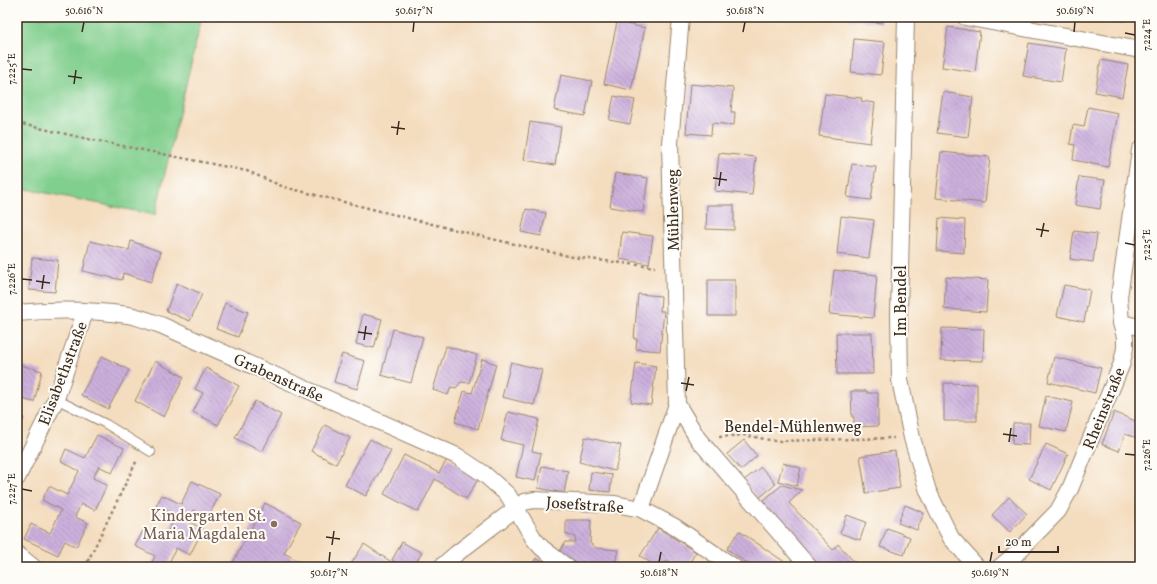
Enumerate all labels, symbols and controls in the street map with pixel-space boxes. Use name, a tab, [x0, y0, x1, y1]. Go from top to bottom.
text: 50.616°N	[65, 4, 104, 18]
text: 50.617°N	[395, 4, 434, 18]
text: 50.618°N	[726, 4, 765, 18]
text: 50.619°N	[1056, 4, 1095, 18]
text: 7.224°E	[1140, 19, 1154, 51]
text: 7.225°E	[5, 53, 19, 85]
street label: Mühlenweg	[662, 169, 686, 251]
text: 7.225°E	[1140, 229, 1154, 261]
text: 7.226°E	[5, 263, 19, 295]
street label: Im Bendel	[891, 265, 913, 337]
street label: Elisabethstraße	[34, 319, 94, 429]
street label: Grabenstraße	[230, 349, 327, 409]
street label: Rheinstraße	[1078, 364, 1131, 453]
street label: Bendel-Mühlenweg	[724, 417, 862, 439]
text: 7.226°E	[1140, 439, 1154, 471]
text: 7.227°E	[5, 473, 19, 505]
street label: Josefstraße	[545, 492, 625, 520]
place label: Kindergarten St. Maria Magdalena	[143, 506, 266, 546]
marker: Kindergarten St. Maria Magdalena	[269, 519, 279, 529]
scale bar	[999, 528, 1058, 554]
text: 20 m	[1005, 535, 1032, 551]
text: 50.617°N	[310, 566, 349, 580]
text: 50.618°N	[640, 566, 679, 580]
text: 50.619°N	[971, 566, 1010, 580]

